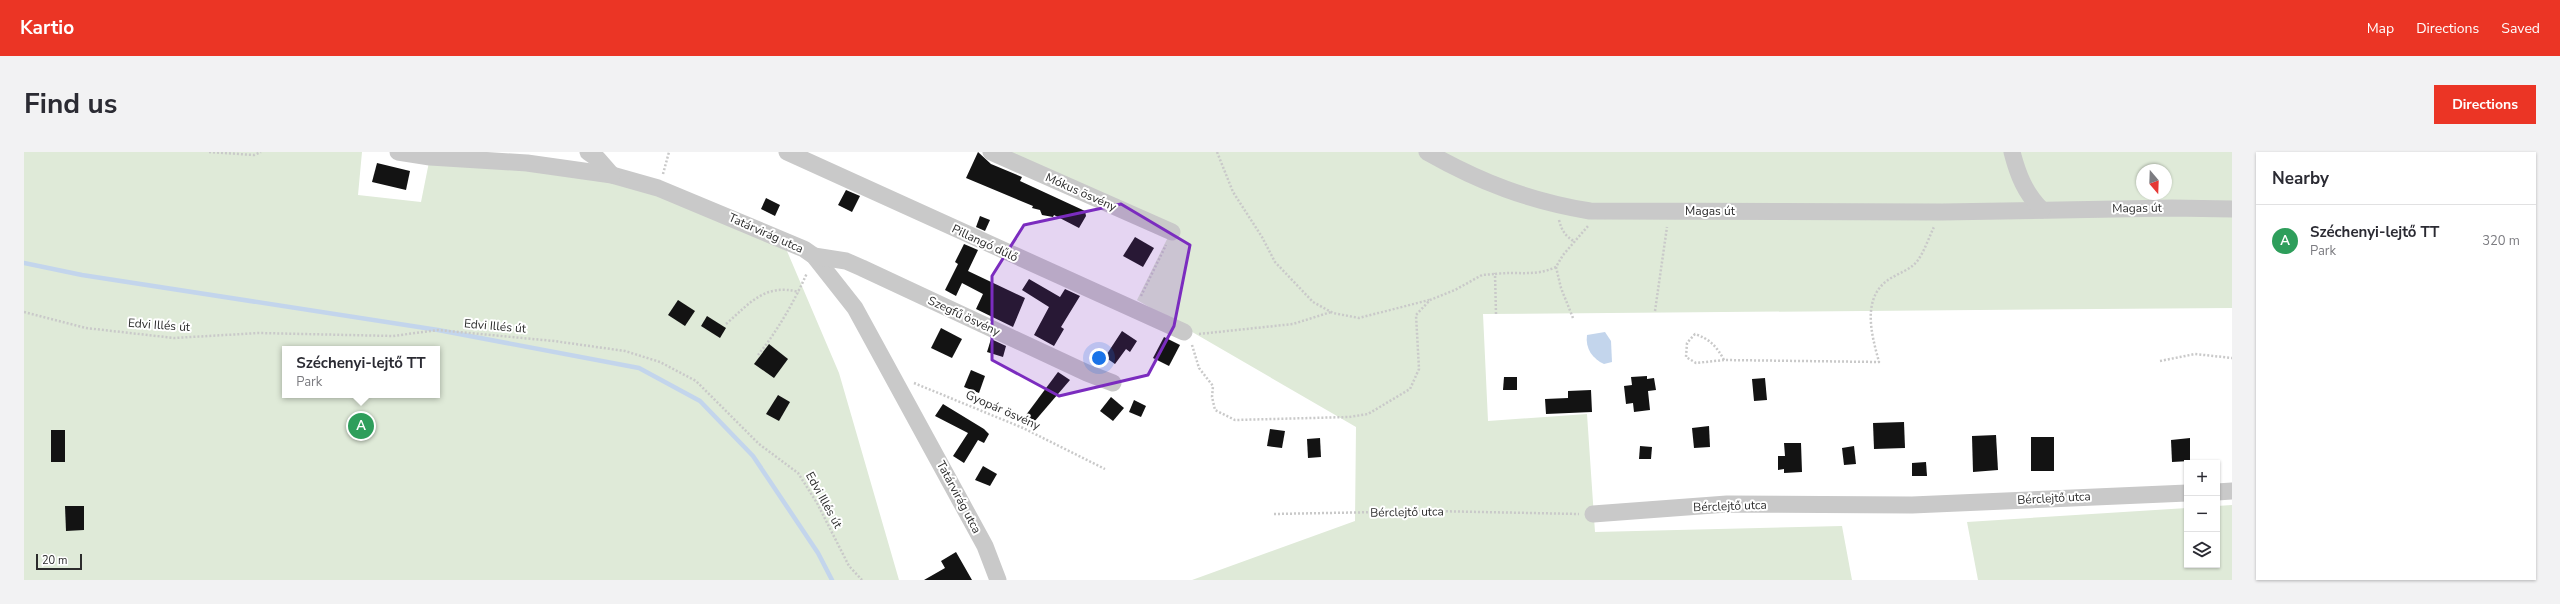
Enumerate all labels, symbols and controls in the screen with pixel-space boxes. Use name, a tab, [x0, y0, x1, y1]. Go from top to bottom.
text: Kartio	[20, 15, 74, 41]
text: Map	[2367, 19, 2394, 38]
text: Directions	[2416, 19, 2479, 38]
text: Saved	[2501, 19, 2540, 38]
text: Find us	[24, 85, 118, 123]
button: Directions	[2434, 85, 2536, 124]
north arrow	[2136, 164, 2172, 200]
text: Nearby	[2272, 167, 2329, 190]
street label: Mókus ösvény	[1043, 169, 1120, 215]
street label: Magas út	[2112, 200, 2163, 216]
street label: Magas út	[1685, 203, 1736, 219]
street label: Tatárvirág utca	[726, 209, 806, 257]
street label: Pillangó dűlő	[949, 221, 1021, 265]
text: Széchenyi-lejtő TT	[2310, 222, 2439, 242]
text: A	[2280, 232, 2290, 250]
text: 320 m	[2482, 232, 2520, 250]
text: Park	[2310, 242, 2336, 260]
street label: Szegfű ösvény	[925, 292, 1003, 340]
street label: Edvi Illés út	[127, 315, 191, 335]
street label: Edvi Illés út	[463, 315, 528, 337]
popup	[282, 346, 440, 398]
your location	[1089, 348, 1109, 368]
text: Széchenyi-lejtő TT	[296, 353, 426, 373]
text: Park	[296, 373, 322, 391]
street label: Gyopár ösvény	[963, 386, 1044, 434]
pin: A	[348, 411, 374, 441]
street label: Tatárvirág utca	[933, 458, 985, 536]
map controls	[2184, 460, 2220, 568]
button: +	[2184, 460, 2220, 496]
street label: Edvi Illés út	[802, 469, 846, 532]
street label: Bérclejtő utca	[2017, 488, 2091, 508]
button: −	[2184, 496, 2220, 532]
street label: Bérclejtő utca	[1693, 497, 1767, 515]
street label: Bérclejtő utca	[1370, 503, 1444, 521]
button: layers	[2184, 532, 2220, 568]
scale bar	[36, 552, 82, 571]
text: 20 m	[42, 553, 67, 568]

